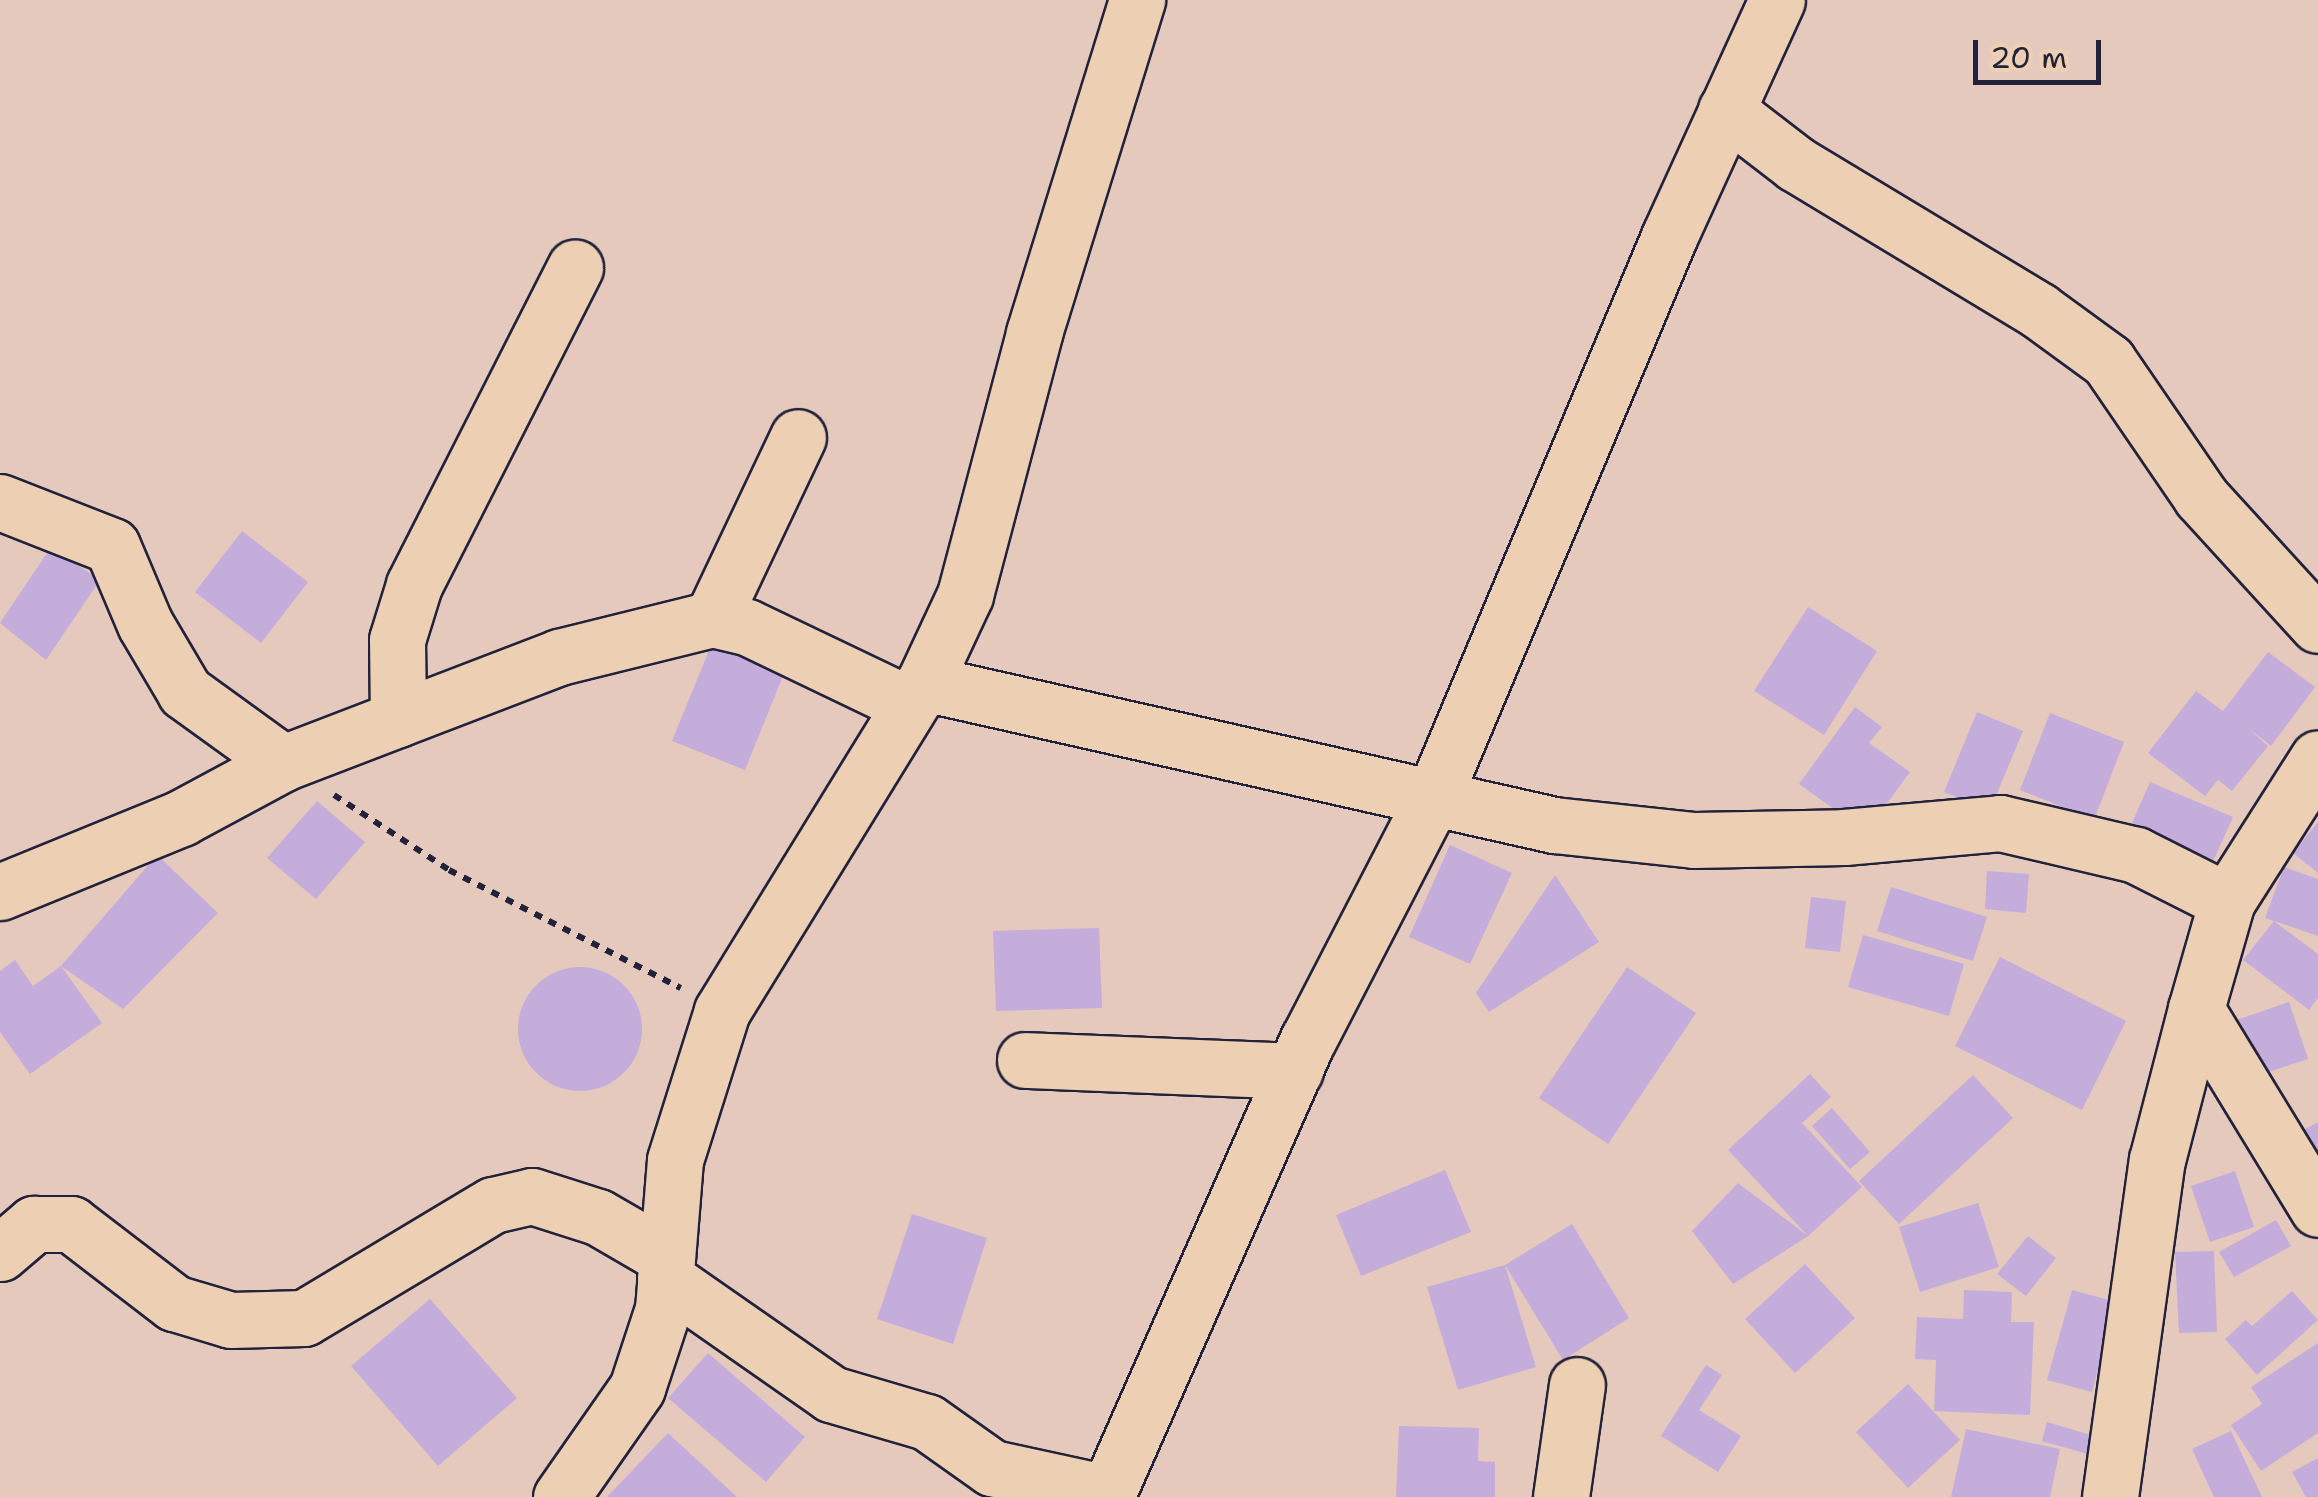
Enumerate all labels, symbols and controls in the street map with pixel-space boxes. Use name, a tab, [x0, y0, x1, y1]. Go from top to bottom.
scale bar	[1978, 20, 2106, 82]
text: 20 m	[1990, 37, 2067, 78]

